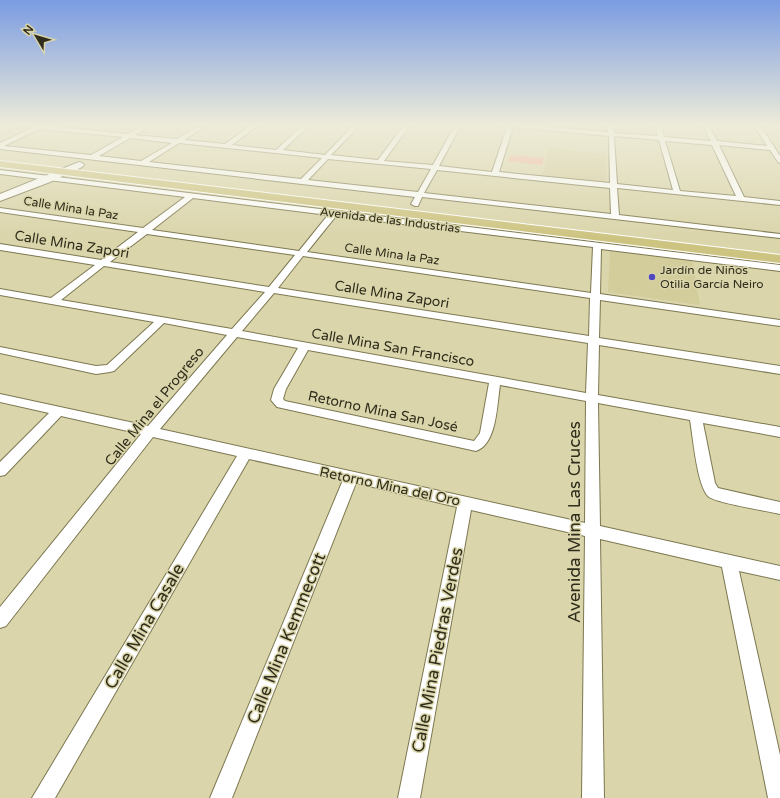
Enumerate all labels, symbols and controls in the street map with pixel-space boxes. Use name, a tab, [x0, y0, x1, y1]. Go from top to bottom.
north arrow	[16, 16, 56, 56]
text: N	[21, 23, 36, 38]
street label: Calle Mina la Paz	[23, 194, 119, 222]
street label: Avenida de las Industrias	[319, 204, 461, 236]
street label: Calle Mina Zapori	[13, 227, 131, 262]
street label: Calle Mina la Paz	[344, 240, 440, 268]
place label: Jardín de Niños Otilia García Neiro	[660, 263, 764, 291]
marker: Jardín de Niños Otilia García Neiro	[647, 272, 657, 282]
street label: Calle Mina Zapori	[333, 277, 451, 312]
street label: Calle Mina San Francisco	[310, 325, 476, 370]
street label: Calle Mina el Progreso	[101, 343, 208, 469]
street label: Retorno Mina San José	[306, 387, 460, 436]
street label: Avenida Mina Las Cruces	[564, 421, 585, 623]
street label: Retorno Mina del Oro	[318, 463, 462, 510]
street label: Calle Mina Piedras Verdes	[407, 546, 468, 754]
street label: Calle Mina Kemmecott	[242, 549, 331, 727]
street label: Calle Mina Casale	[100, 560, 189, 693]

